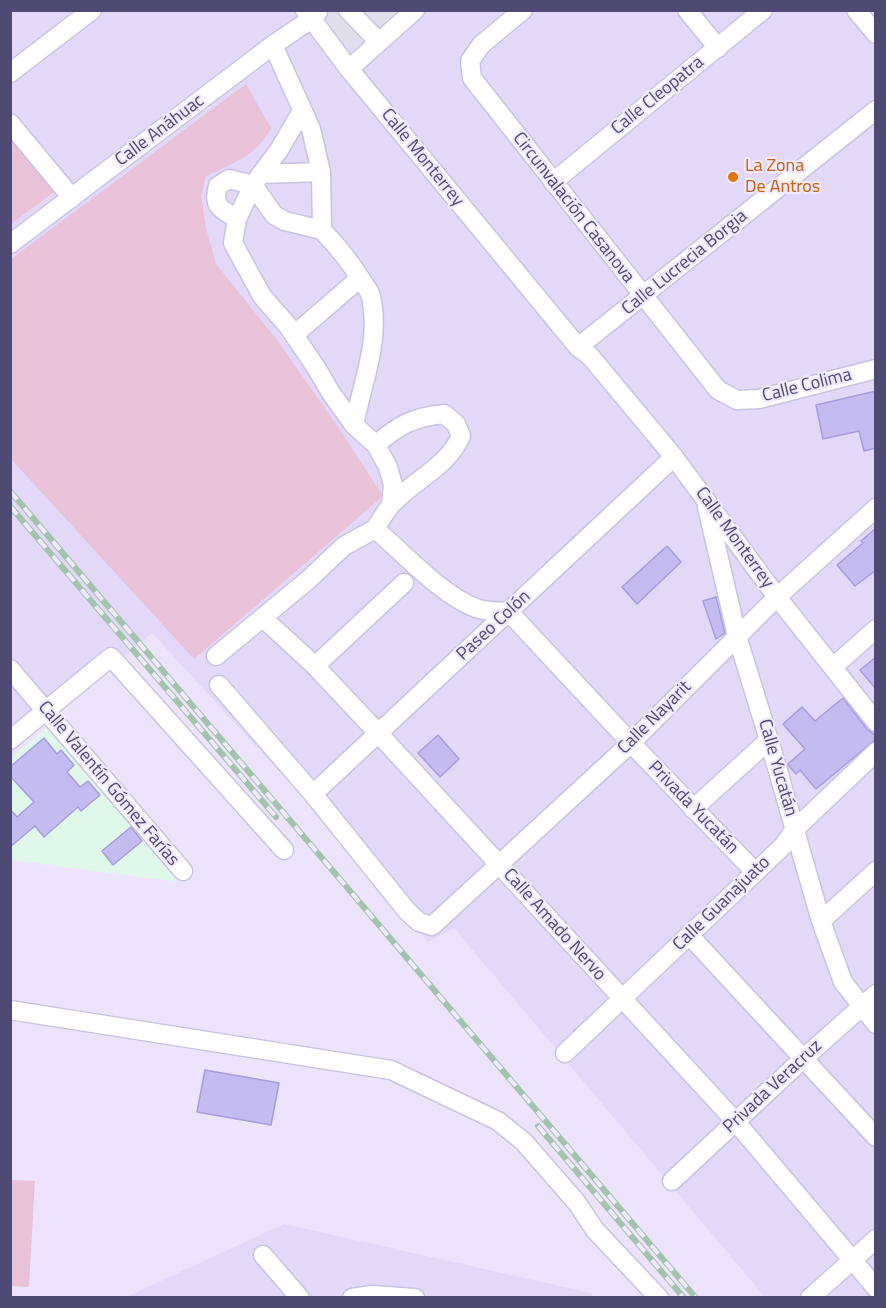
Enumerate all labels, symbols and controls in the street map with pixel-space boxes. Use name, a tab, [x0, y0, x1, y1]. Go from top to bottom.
street label: Calle Cleopatra	[607, 52, 709, 140]
street label: Calle Anáhuac	[111, 91, 209, 171]
street label: Calle Monterrey	[376, 105, 468, 211]
street label: Circunvalación Casanova	[508, 128, 638, 288]
place label: La Zona De Antros	[745, 156, 820, 198]
marker: La Zona De Antros	[726, 170, 740, 184]
street label: Calle Lucrecia Borgia	[618, 206, 752, 320]
street label: Calle Colima	[760, 364, 854, 408]
street label: Calle Monterrey	[690, 483, 778, 593]
street label: Paseo Colón	[453, 586, 535, 666]
street label: Calle Nayarit	[614, 677, 696, 759]
street label: Calle Valentín Gómez Farías	[33, 697, 183, 871]
street label: Calle Yucatán	[753, 717, 801, 819]
street label: Privada Yucatán	[643, 757, 743, 859]
street label: Calle Guanajuato	[669, 852, 775, 956]
street label: Calle Amado Nervo	[498, 865, 610, 985]
street label: Privada Veracruz	[719, 1036, 827, 1138]

